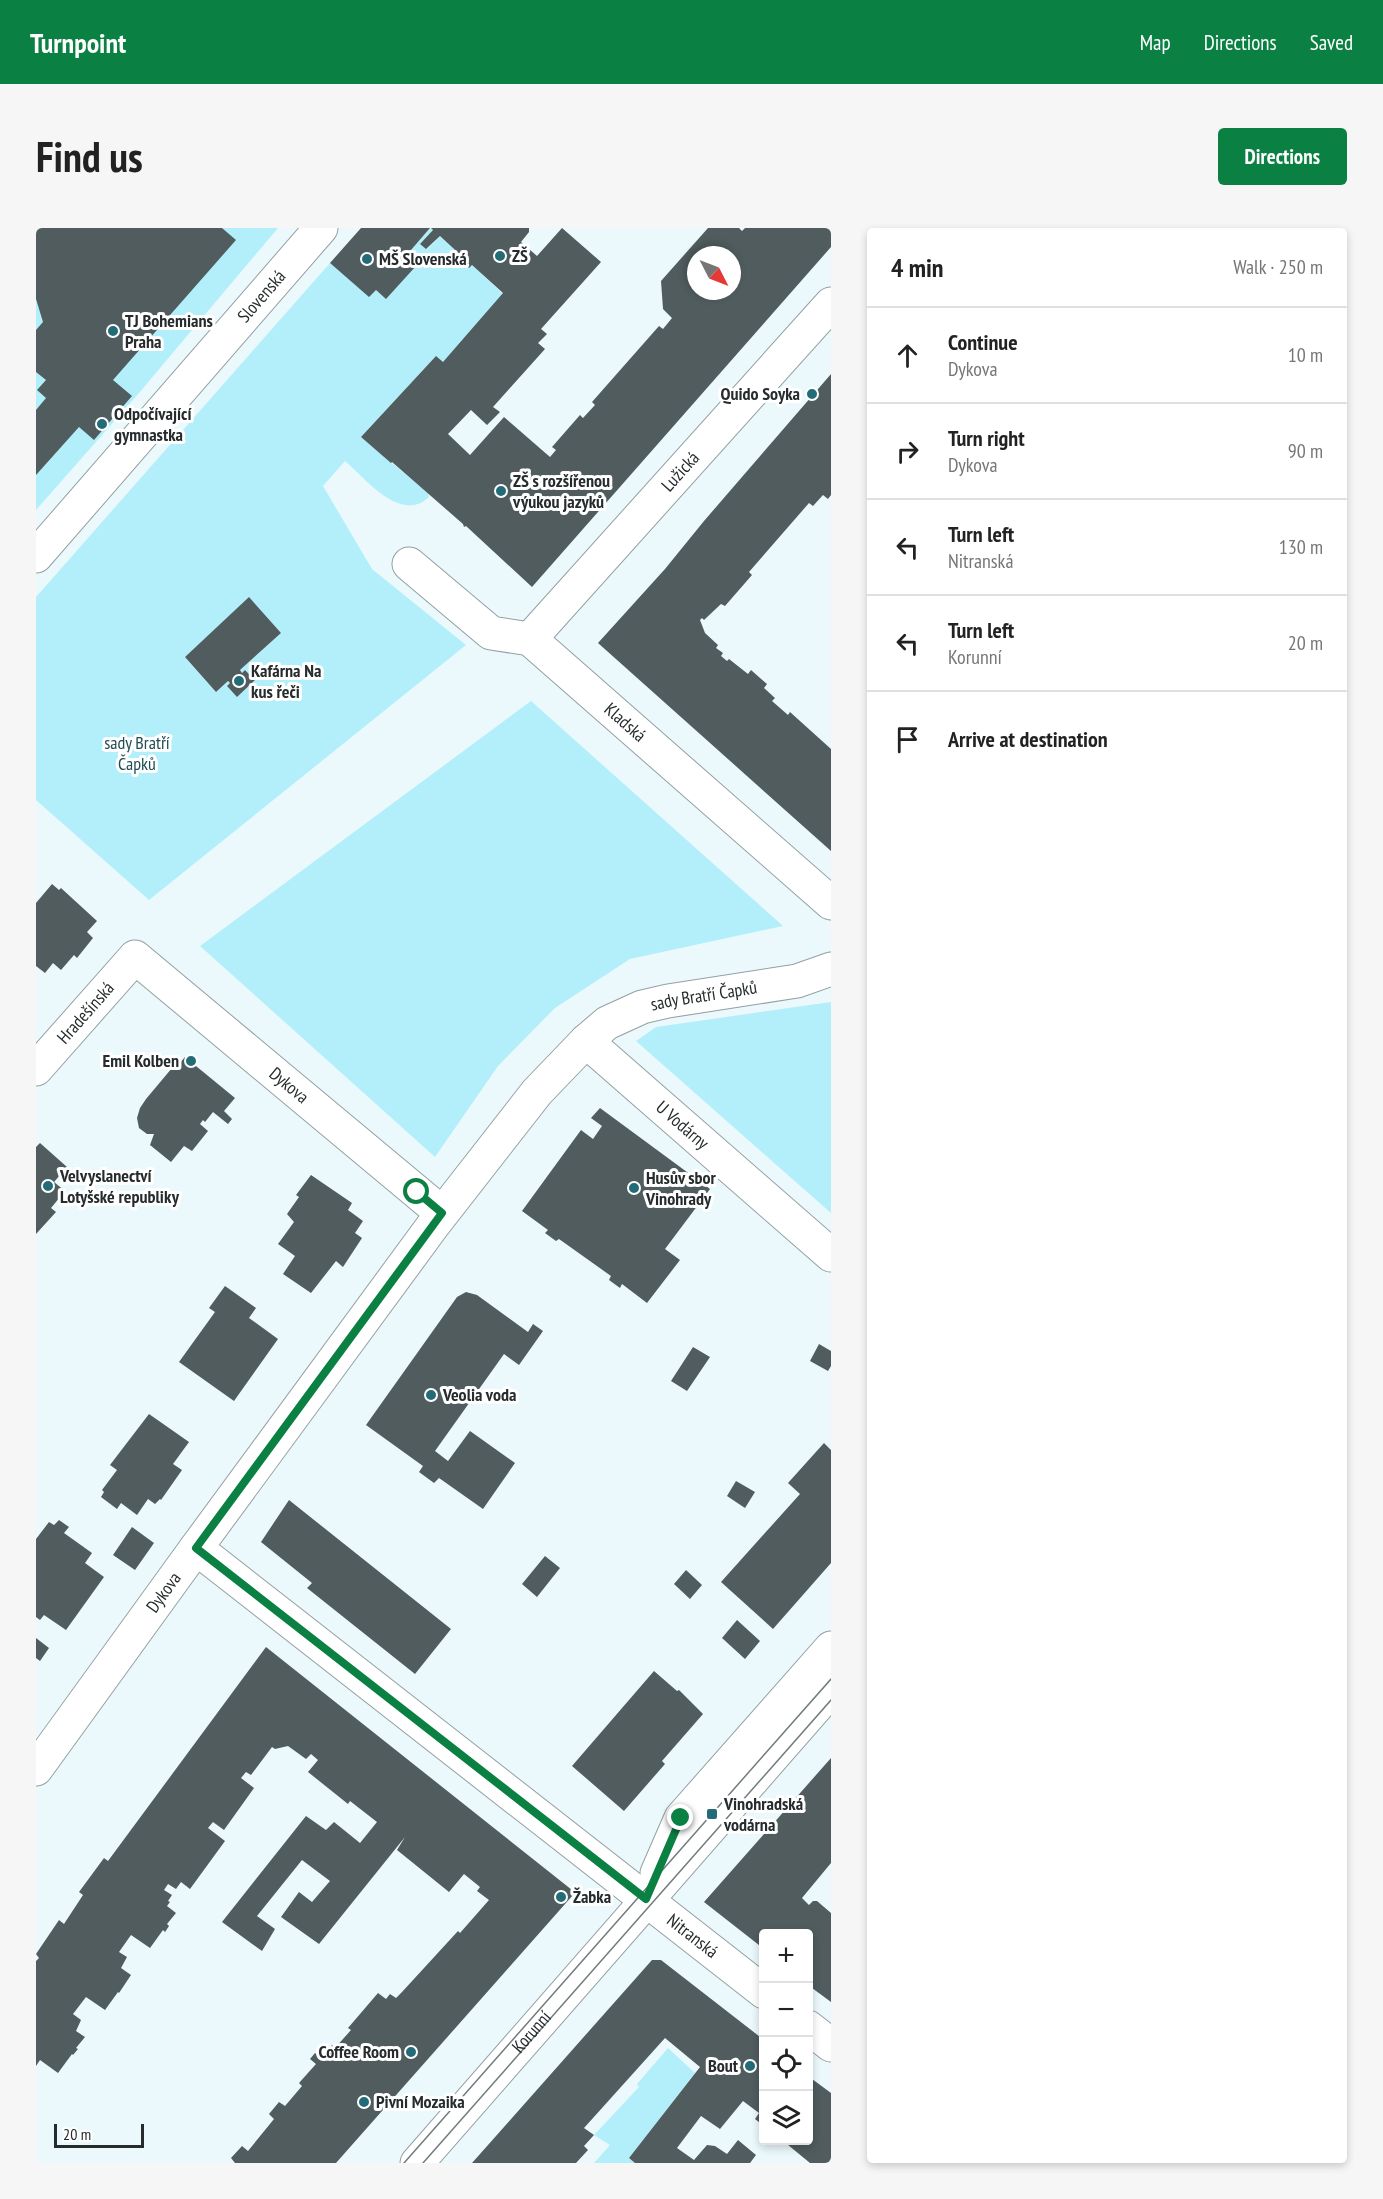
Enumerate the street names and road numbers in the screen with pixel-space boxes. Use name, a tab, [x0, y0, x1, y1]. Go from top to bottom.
street label: Slovenská	[232, 265, 290, 327]
street label: Lužická	[656, 446, 704, 496]
street label: Kladská	[600, 697, 651, 747]
street label: sady Bratří Čapků	[648, 975, 758, 1016]
street label: Hradešínská	[52, 977, 119, 1048]
street label: Dykova	[265, 1062, 314, 1108]
street label: U Vodárny	[652, 1096, 714, 1154]
street label: Dykova	[141, 1567, 186, 1617]
street label: Nitranská	[662, 1908, 723, 1963]
street label: Korunní	[507, 2006, 556, 2058]

